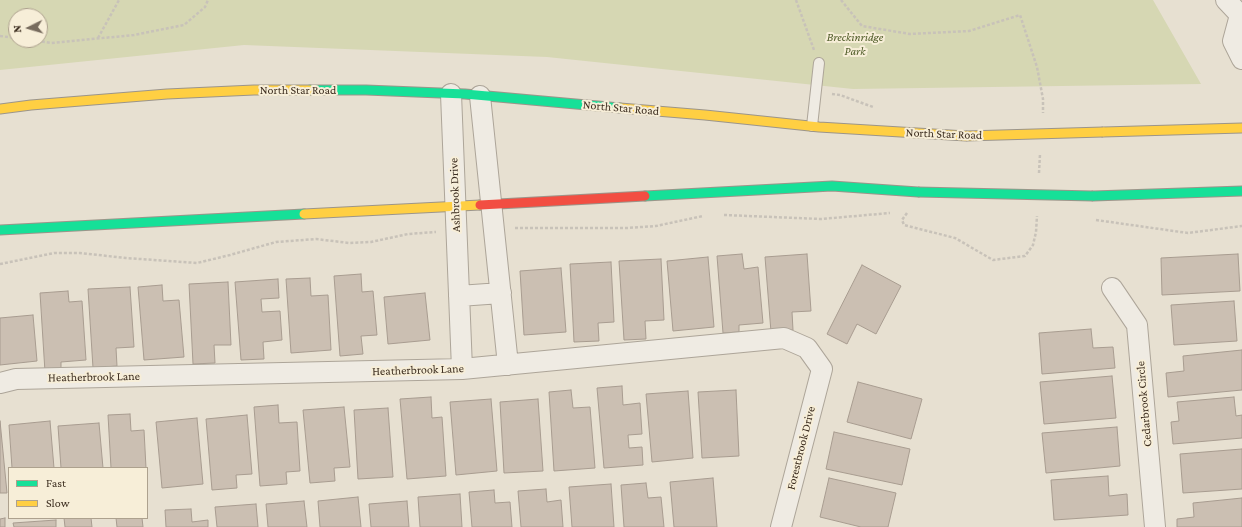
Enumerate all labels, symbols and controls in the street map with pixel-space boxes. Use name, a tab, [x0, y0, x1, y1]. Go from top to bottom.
north arrow	[8, 8, 48, 48]
text: N	[11, 25, 23, 33]
park label: Breckinridge Park	[827, 30, 883, 58]
street label: North Star Road	[260, 83, 336, 97]
street label: North Star Road	[582, 97, 660, 119]
street label: North Star Road	[905, 125, 983, 143]
street label: Ashbrook Drive	[447, 158, 463, 232]
street label: Heatherbrook Lane	[372, 361, 464, 379]
street label: Cedarbrook Circle	[1133, 361, 1155, 447]
street label: Heatherbrook Lane	[48, 369, 140, 385]
street label: Forestbrook Drive	[784, 405, 818, 491]
legend	[8, 467, 148, 519]
text: Fast	[46, 476, 66, 490]
text: Slow	[46, 496, 70, 510]

